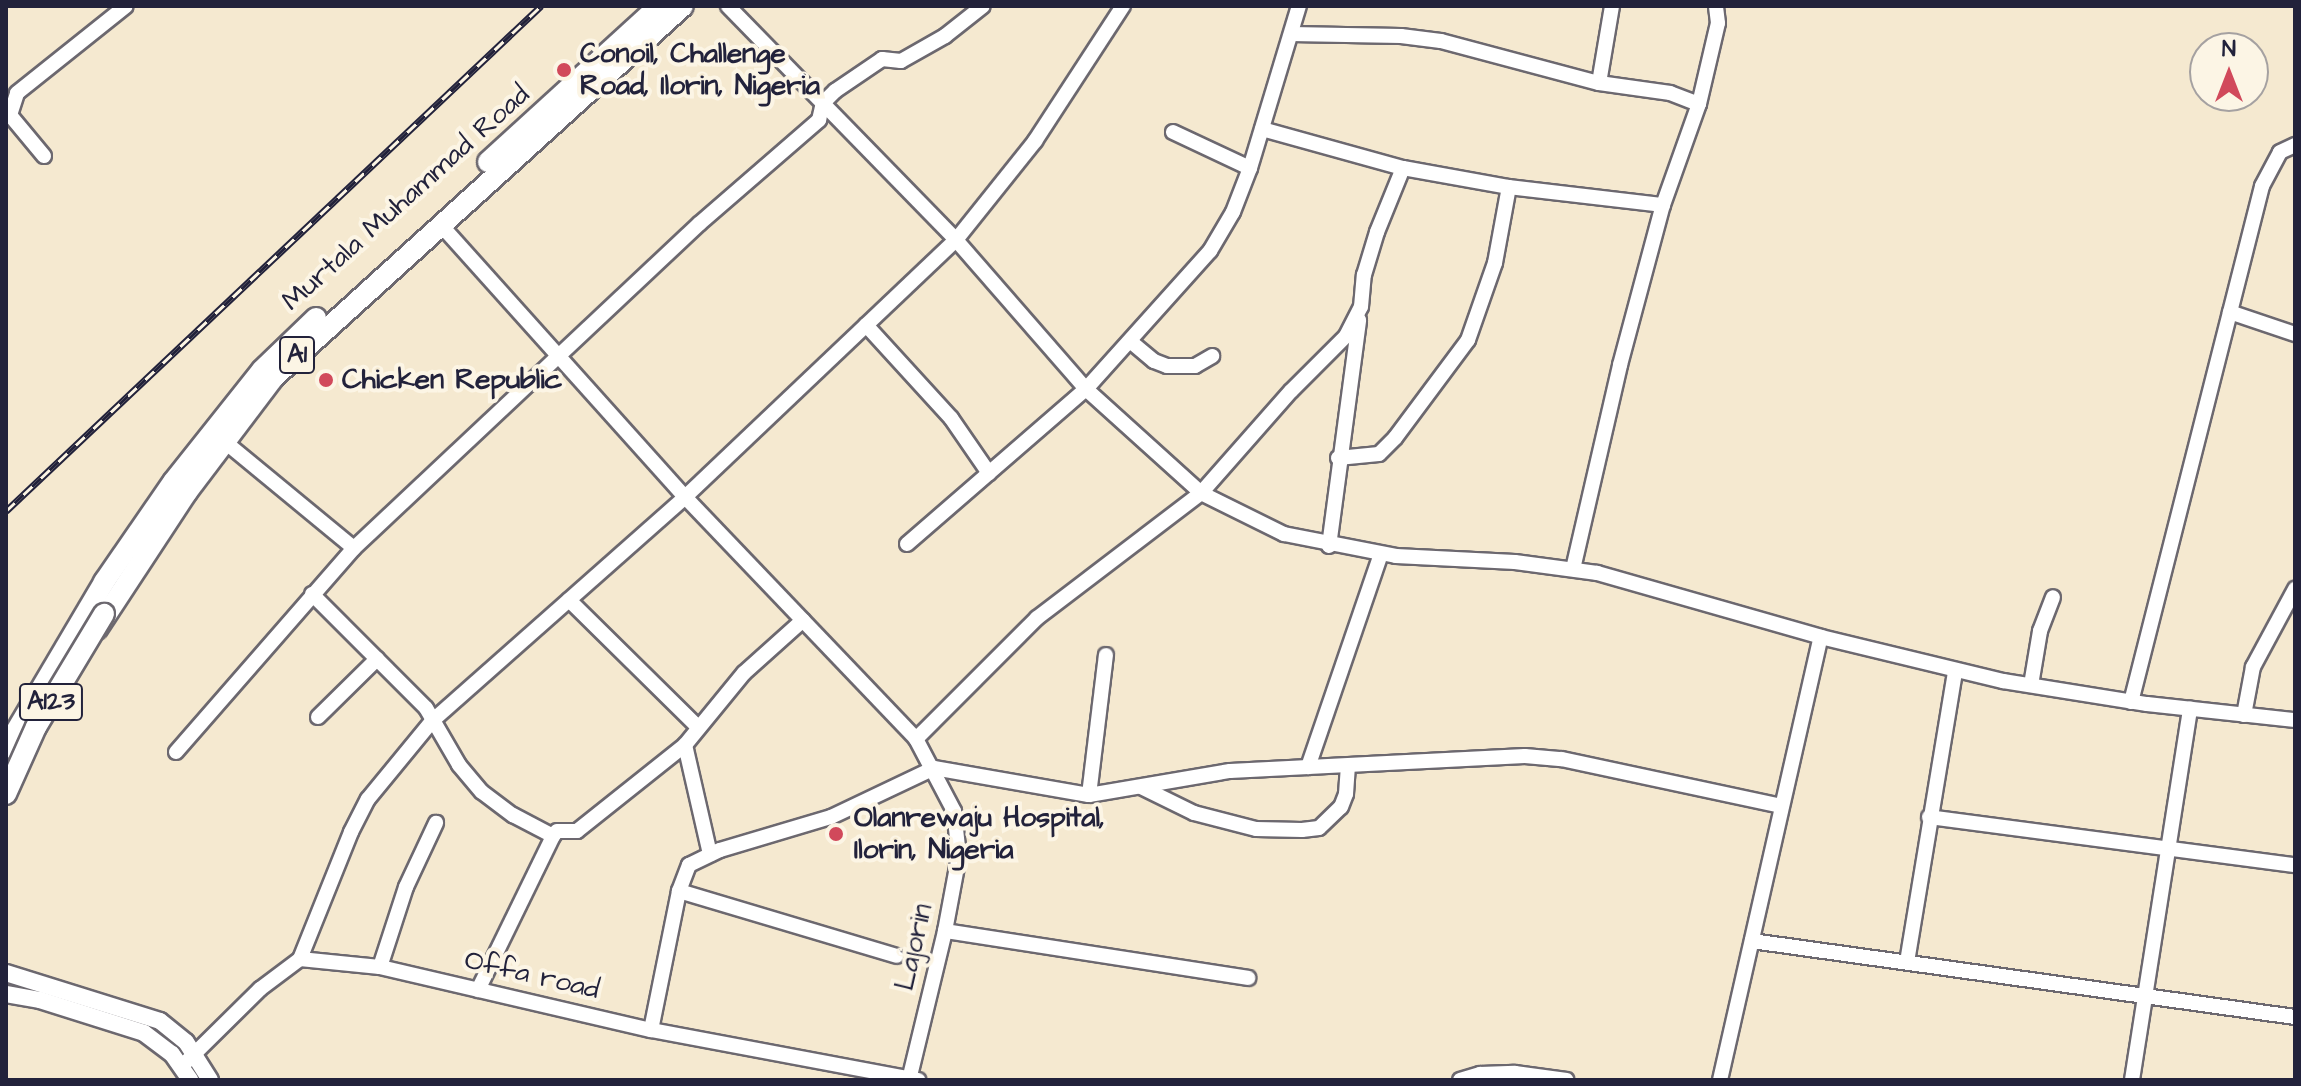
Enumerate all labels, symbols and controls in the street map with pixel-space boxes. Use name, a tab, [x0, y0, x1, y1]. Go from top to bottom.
north arrow	[2189, 32, 2269, 112]
text: N	[2222, 34, 2236, 65]
place label: Conoil, Challenge Road, Ilorin, Nigeria	[580, 37, 820, 103]
marker: Conoil, Challenge Road, Ilorin, Nigeria	[555, 61, 573, 79]
street label: Murtala Muhammad Road	[275, 78, 537, 318]
road number: A1	[279, 333, 315, 377]
place label: Chicken Republic	[342, 363, 562, 397]
marker: Chicken Republic	[317, 371, 335, 389]
road number: A123	[17, 680, 85, 724]
place label: Olanrewaju Hospital, Ilorin, Nigeria	[854, 801, 1105, 867]
marker: Olanrewaju Hospital, Ilorin, Nigeria	[825, 823, 847, 845]
street label: Lajorin	[888, 900, 940, 994]
street label: Offa road	[461, 943, 603, 1007]

